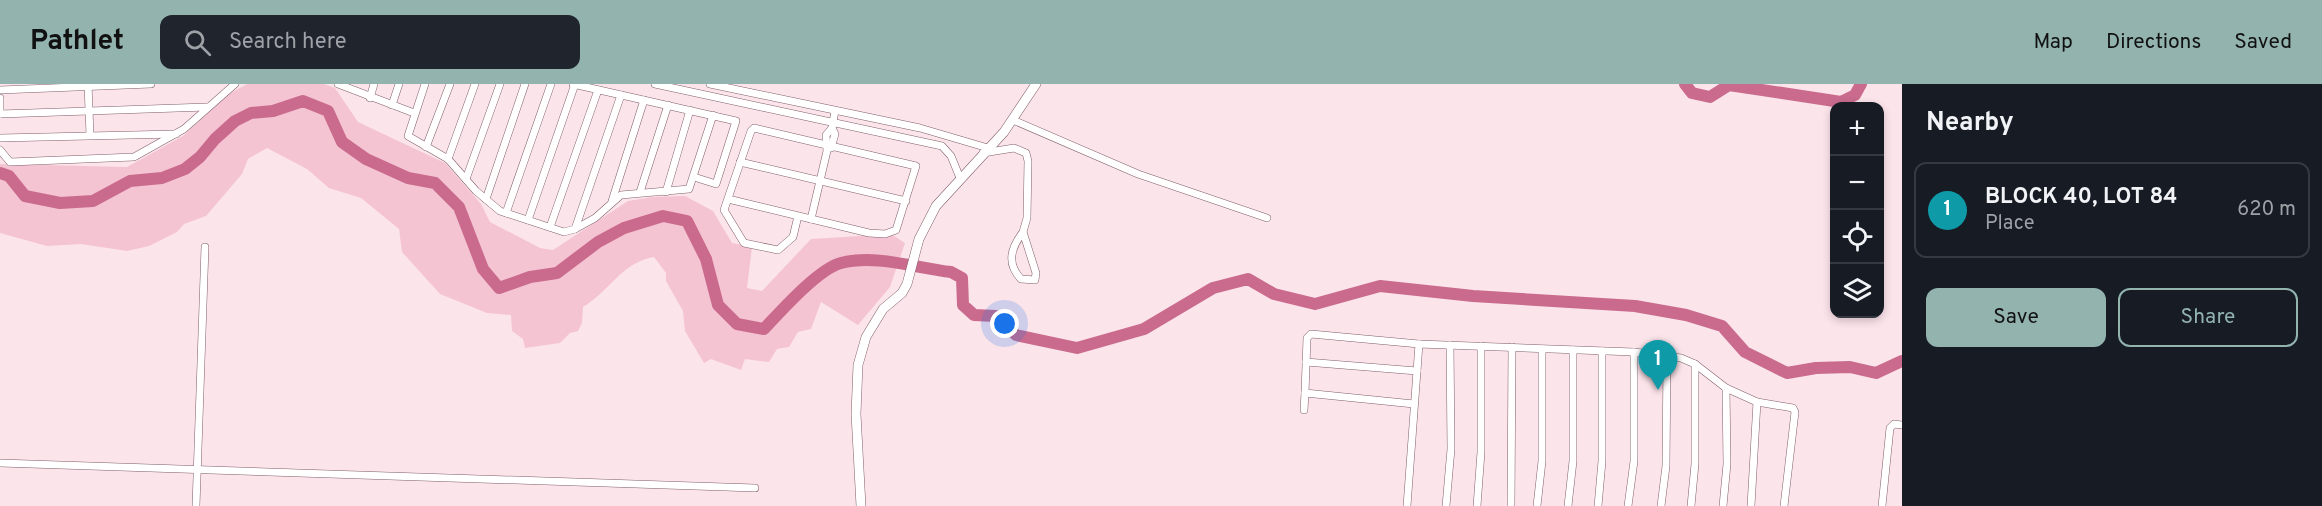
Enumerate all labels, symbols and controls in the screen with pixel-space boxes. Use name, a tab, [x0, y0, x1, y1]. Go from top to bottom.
search box	[160, 15, 580, 69]
text: Pathlet	[30, 24, 124, 60]
icon: search	[181, 26, 214, 59]
text: Search here	[229, 29, 347, 56]
text: Map	[2033, 29, 2073, 56]
text: Directions	[2106, 29, 2201, 56]
text: Saved	[2234, 29, 2292, 56]
map controls	[1830, 102, 1884, 318]
button: +	[1830, 102, 1884, 156]
text: Nearby	[1926, 107, 2014, 140]
button: −	[1830, 156, 1884, 210]
text: BLOCK 40, LOT 84	[1985, 184, 2177, 211]
text: 1	[1944, 197, 1952, 223]
text: 620 m	[2237, 197, 2296, 223]
button: locate	[1830, 210, 1884, 264]
text: Place	[1985, 211, 2035, 237]
button: layers	[1830, 264, 1884, 318]
button: Save	[1926, 288, 2106, 347]
button: Share	[2118, 288, 2298, 347]
your location	[990, 309, 1019, 338]
pin: 1	[1638, 340, 1678, 390]

